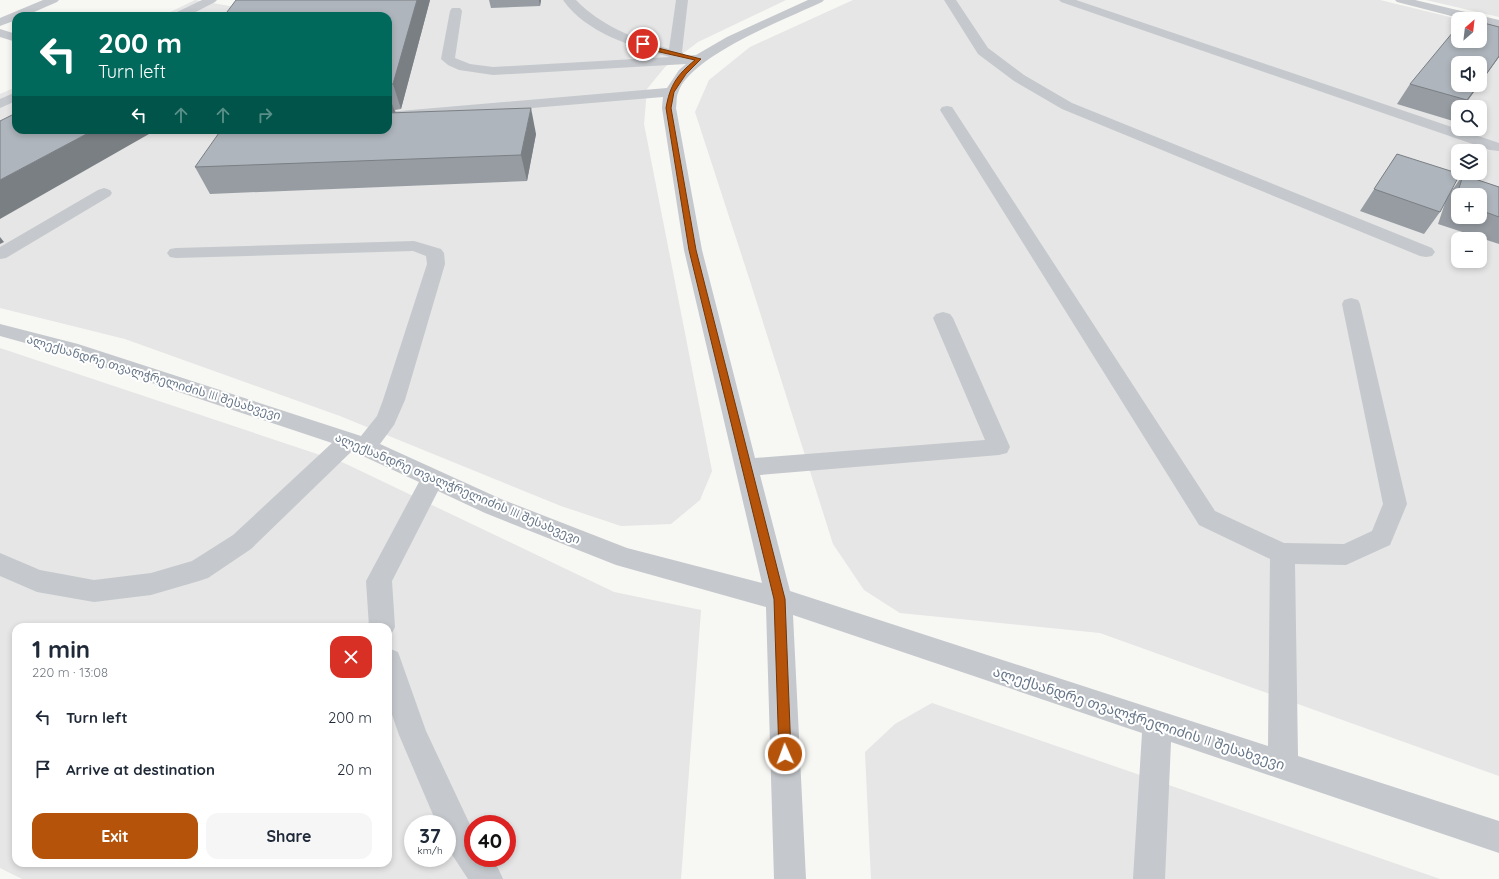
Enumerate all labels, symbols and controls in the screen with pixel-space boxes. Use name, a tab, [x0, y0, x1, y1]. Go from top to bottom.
north arrow	[1451, 12, 1487, 48]
map controls	[1451, 12, 1487, 268]
text: 200 m	[98, 25, 182, 60]
pin	[626, 27, 660, 61]
icon: left	[32, 28, 84, 80]
icon: arrive	[632, 33, 654, 55]
button: sound	[1451, 56, 1487, 92]
text: Turn left	[98, 60, 166, 83]
button: search	[1451, 100, 1487, 136]
icon: left	[128, 104, 150, 126]
icon: ahead	[170, 104, 192, 126]
icon: ahead	[212, 104, 234, 126]
icon: right	[254, 104, 276, 126]
button: layers	[1451, 144, 1487, 180]
button: +	[1451, 188, 1487, 224]
button: −	[1451, 232, 1487, 268]
street label: ალექსანდრე თვალჭრელიძის III შესახვევი	[25, 331, 283, 424]
street label: ალექსანდრე თვალჭრელიძის III შესახვევი	[333, 429, 583, 548]
text: 1 min	[32, 634, 90, 664]
button: close	[330, 636, 372, 678]
street label: ალექსანდრე თვალჭრელიძის II შესახვევი	[991, 662, 1287, 774]
text: 220 m · 13:08	[32, 664, 108, 680]
icon: left	[32, 706, 54, 728]
text: Turn left	[66, 708, 128, 727]
text: 200 m	[328, 708, 372, 727]
position arrow	[764, 733, 806, 775]
icon: arrive	[32, 758, 54, 780]
text: Arrive at destination	[66, 760, 215, 779]
text: 20 m	[337, 760, 372, 779]
button: Exit	[32, 813, 198, 859]
button: Share	[206, 813, 372, 859]
speed limit sign: 40	[464, 815, 516, 867]
text: 37	[419, 823, 441, 848]
text: km/h	[417, 844, 443, 857]

